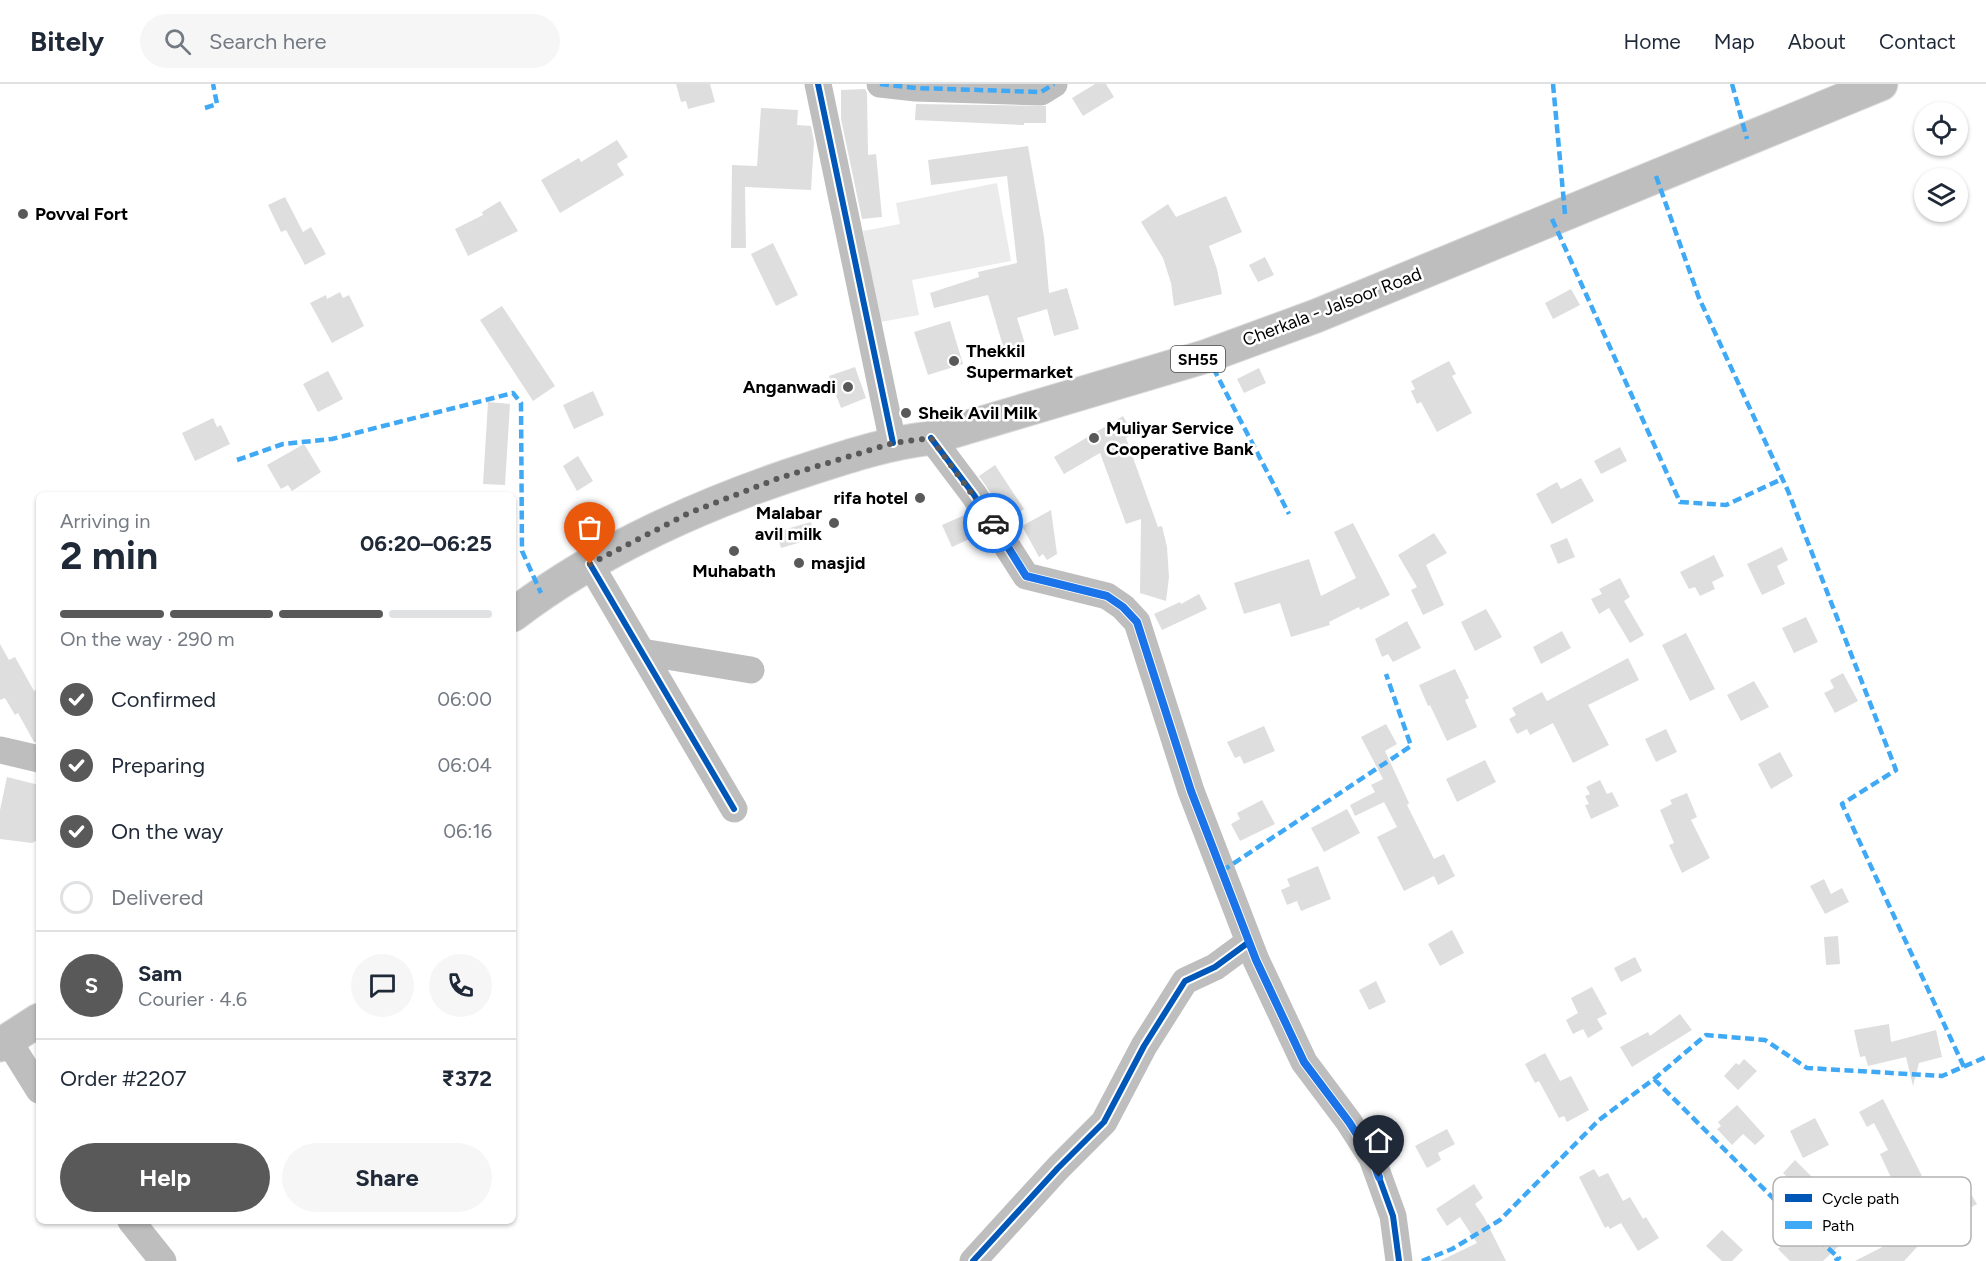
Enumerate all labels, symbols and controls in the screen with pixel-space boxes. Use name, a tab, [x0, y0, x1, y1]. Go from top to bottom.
search box	[140, 14, 560, 68]
text: Bitely	[30, 24, 104, 58]
icon: search	[161, 25, 194, 58]
text: Search here	[209, 28, 327, 55]
text: Home	[1624, 29, 1681, 54]
text: Map	[1714, 29, 1755, 54]
text: About	[1788, 29, 1846, 54]
text: Contact	[1879, 29, 1956, 54]
map controls	[1914, 102, 1968, 222]
button: locate	[1914, 102, 1968, 156]
button: layers	[1914, 168, 1968, 222]
place label: Povval Fort	[35, 203, 128, 225]
marker: Povval Fort	[16, 207, 30, 221]
street label: Cherkala - Jalsoor Road	[1239, 263, 1425, 351]
place label: Thekkil Supermarket	[966, 340, 1073, 383]
road number: SH55	[1171, 346, 1225, 372]
marker: Thekkil Supermarket	[947, 354, 961, 368]
place label: Anganwadi	[743, 376, 836, 398]
marker: Anganwadi	[841, 380, 855, 394]
place label: Sheik Avil Milk	[918, 402, 1038, 424]
marker: Sheik Avil Milk	[899, 406, 913, 420]
place label: Muliyar Service Cooperative Bank	[1106, 417, 1254, 460]
marker: Muliyar Service Cooperative Bank	[1087, 431, 1101, 445]
place label: rifa hotel	[834, 487, 908, 509]
marker: rifa hotel	[913, 491, 927, 505]
courier	[963, 493, 1023, 553]
pin	[564, 502, 615, 564]
place label: Malabar avil milk	[755, 502, 822, 545]
icon: car	[977, 507, 1010, 540]
text: Arriving in	[60, 509, 150, 533]
icon: bag	[573, 511, 606, 544]
marker: Malabar avil milk	[827, 516, 841, 530]
text: 06:20–06:25	[360, 530, 492, 557]
text: 2 min	[60, 532, 158, 579]
marker: Muhabath	[727, 544, 741, 558]
place label: masjid	[811, 552, 865, 574]
marker: masjid	[792, 556, 806, 570]
place label: Muhabath	[692, 560, 776, 582]
text: On the way · 290 m	[60, 627, 234, 651]
icon: check	[60, 683, 93, 716]
text: Confirmed	[111, 686, 216, 713]
text: 06:00	[437, 687, 492, 711]
icon: check	[60, 749, 93, 782]
text: Preparing	[111, 752, 205, 779]
text: 06:04	[438, 753, 492, 777]
icon: check	[60, 815, 93, 848]
text: On the way	[111, 818, 223, 845]
text: 06:16	[443, 819, 492, 843]
text: Delivered	[111, 884, 204, 911]
button: chat	[351, 954, 414, 1017]
button: phone	[429, 954, 492, 1017]
text: Sam	[138, 960, 182, 987]
text: S	[85, 972, 98, 999]
text: Courier · 4.6	[138, 987, 247, 1011]
text: Order #2207	[60, 1065, 187, 1092]
text: ₹372	[442, 1065, 492, 1092]
pin	[1353, 1115, 1404, 1177]
icon: home	[1362, 1124, 1395, 1157]
button: Help	[60, 1143, 270, 1212]
button: Share	[282, 1143, 492, 1212]
legend	[1773, 1177, 1971, 1246]
text: Cycle path	[1822, 1189, 1899, 1208]
text: Path	[1822, 1216, 1854, 1235]

